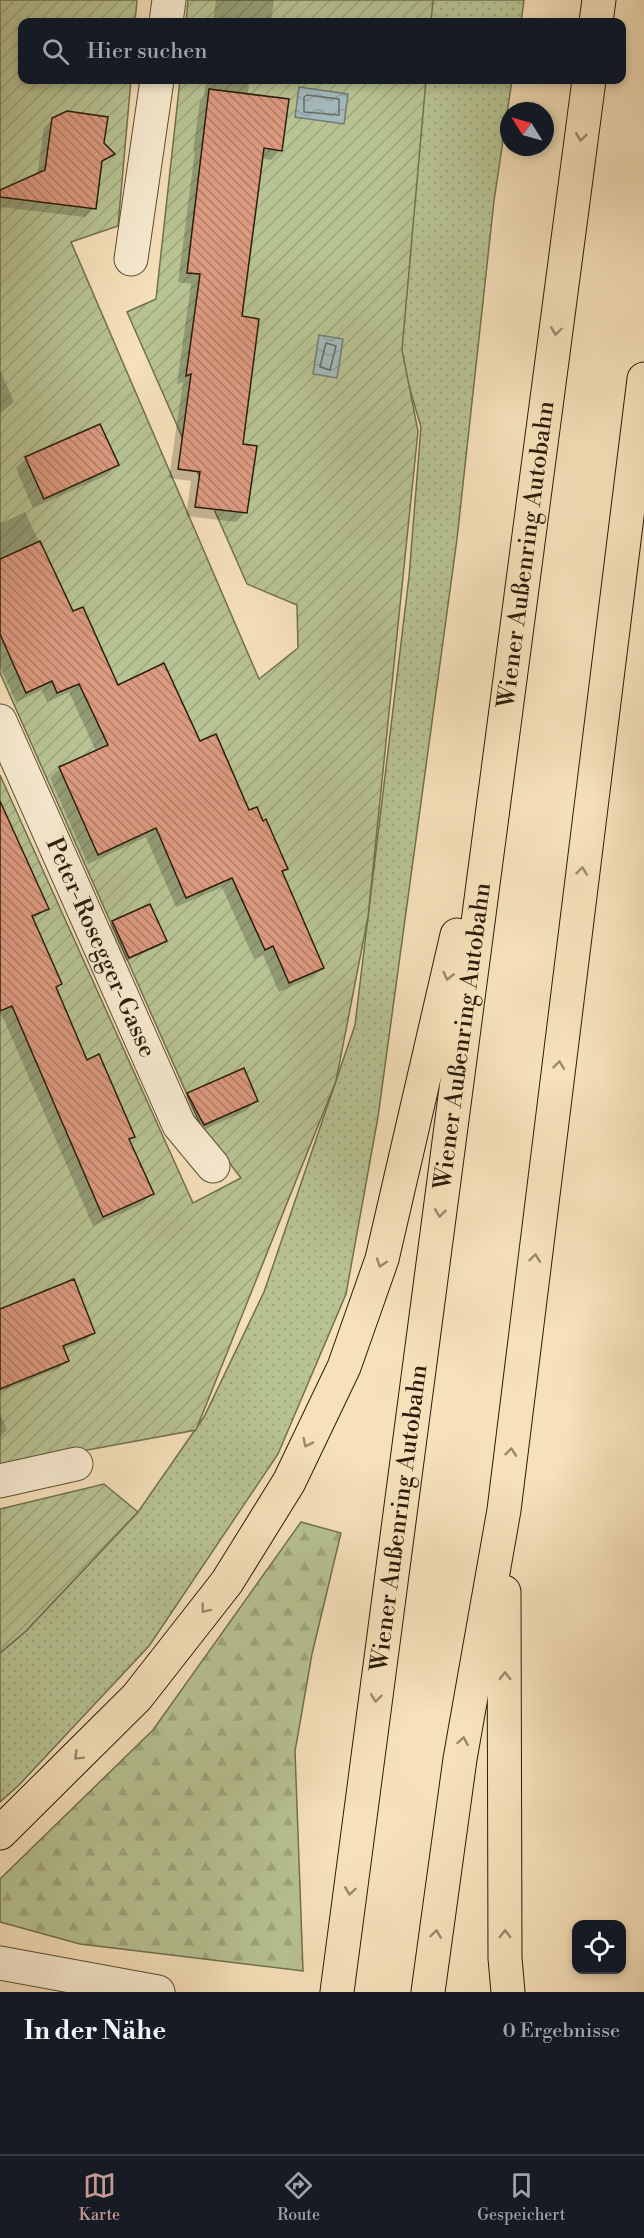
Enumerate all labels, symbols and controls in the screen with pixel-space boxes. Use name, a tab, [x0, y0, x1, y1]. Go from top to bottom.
search box	[18, 18, 626, 84]
icon: search	[39, 35, 72, 68]
text: Hier suchen	[87, 38, 207, 65]
north arrow	[500, 102, 554, 156]
one-way arrow	[576, 133, 588, 142]
one-way arrow	[550, 326, 562, 335]
street label: Wiener Außenring Autobahn	[491, 399, 562, 711]
street label: Peter-Rosegger-Gasse	[39, 833, 162, 1062]
one-way arrow	[576, 867, 588, 876]
street label: Wiener Außenring Autobahn	[428, 881, 498, 1193]
one-way arrow	[442, 970, 455, 980]
one-way arrow	[552, 1060, 564, 1069]
one-way arrow	[434, 1208, 447, 1218]
one-way arrow	[528, 1254, 540, 1263]
one-way arrow	[376, 1257, 388, 1268]
street label: Wiener Außenring Autobahn	[364, 1363, 435, 1674]
one-way arrow	[303, 1437, 315, 1448]
one-way arrow	[504, 1447, 516, 1456]
one-way arrow	[202, 1602, 213, 1613]
one-way arrow	[499, 1671, 511, 1680]
one-way arrow	[371, 1693, 383, 1702]
one-way arrow	[456, 1736, 469, 1746]
one-way arrow	[74, 1748, 85, 1759]
one-way arrow	[345, 1887, 357, 1896]
map controls	[572, 1920, 626, 1974]
button: locate	[572, 1920, 626, 1974]
one-way arrow	[429, 1929, 441, 1939]
one-way arrow	[499, 1929, 511, 1938]
text: In der Nähe	[24, 2015, 166, 2047]
text: 0 Ergebnisse	[503, 2019, 620, 2044]
tab: Karte	[79, 2169, 120, 2225]
tab: Route	[277, 2169, 320, 2225]
tab: Gespeichert	[477, 2169, 565, 2225]

